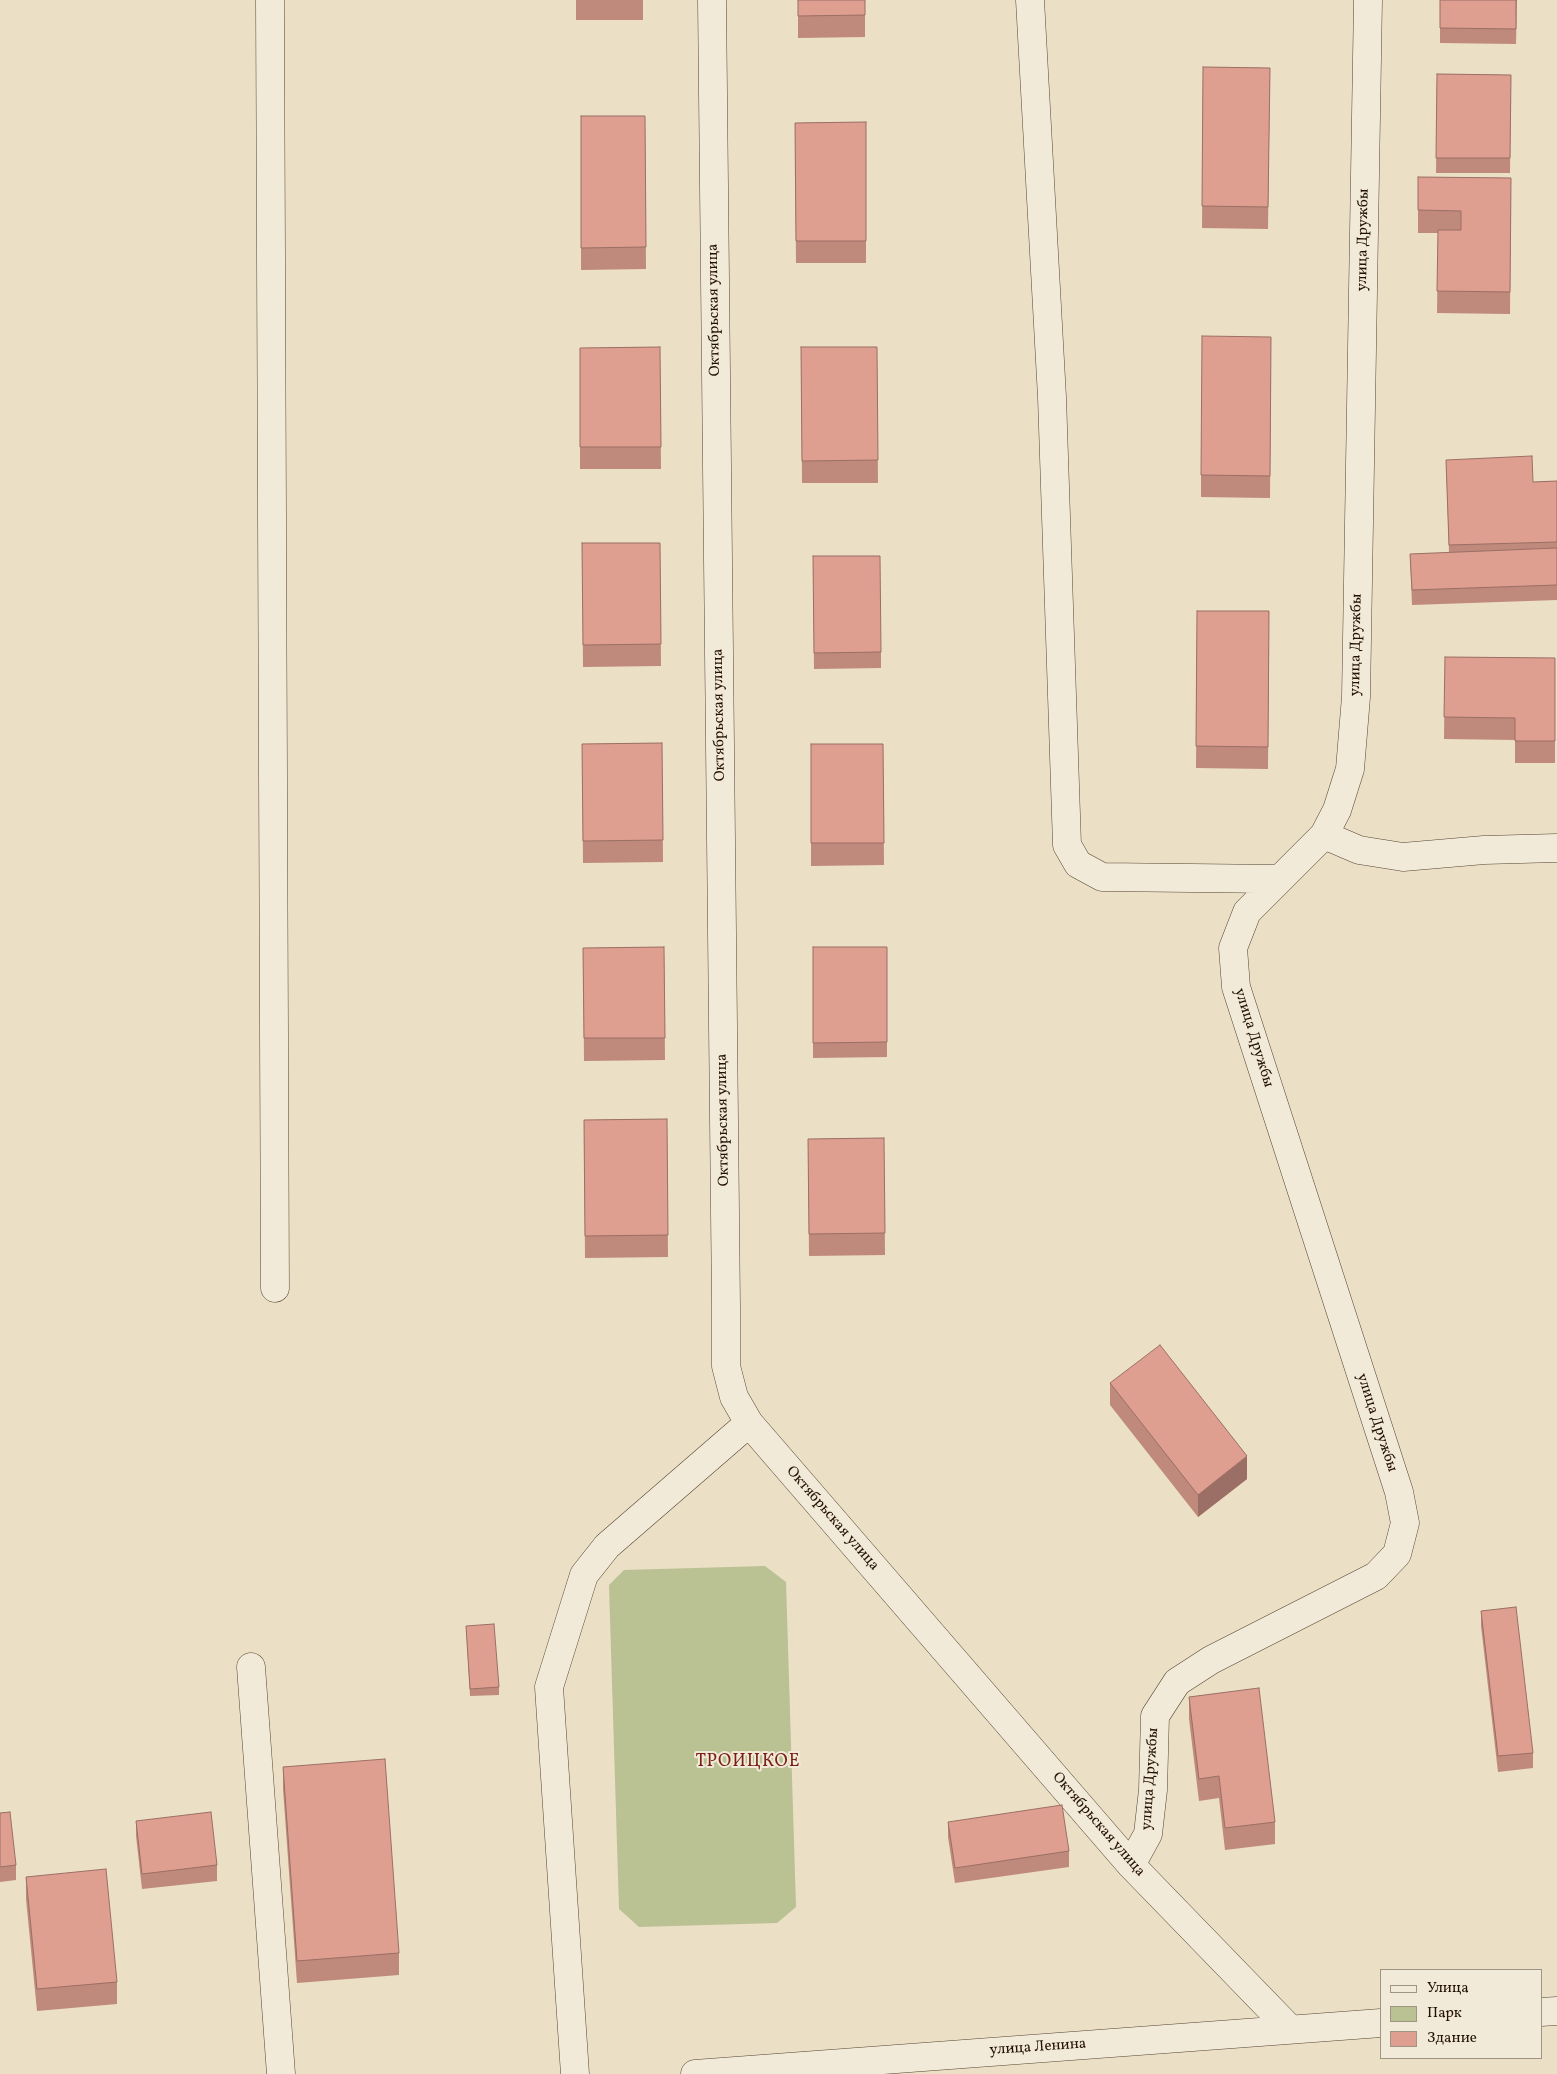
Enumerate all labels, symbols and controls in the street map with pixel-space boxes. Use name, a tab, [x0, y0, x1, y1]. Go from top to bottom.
street label: улица Дружбы	[1354, 189, 1374, 291]
street label: Октябрьская улица	[705, 243, 725, 377]
street label: улица Дружбы	[1347, 594, 1367, 696]
street label: Октябрьская улица	[710, 648, 730, 782]
street label: улица Дружбы	[1229, 986, 1277, 1090]
street label: Октябрьская улица	[714, 1053, 734, 1187]
street label: улица Дружбы	[1352, 1371, 1400, 1475]
street label: Октябрьская улица	[782, 1463, 882, 1575]
street label: улица Дружбы	[1138, 1727, 1164, 1831]
district label: ТРОИЦКОЕ	[694, 1752, 802, 1774]
street label: Октябрьская улица	[1048, 1769, 1148, 1881]
legend	[1380, 1969, 1542, 2059]
text: Улица	[1427, 1978, 1469, 1999]
text: Парк	[1427, 2003, 1462, 2024]
text: Здание	[1427, 2028, 1477, 2049]
street label: улица Ленина	[989, 2036, 1087, 2060]

